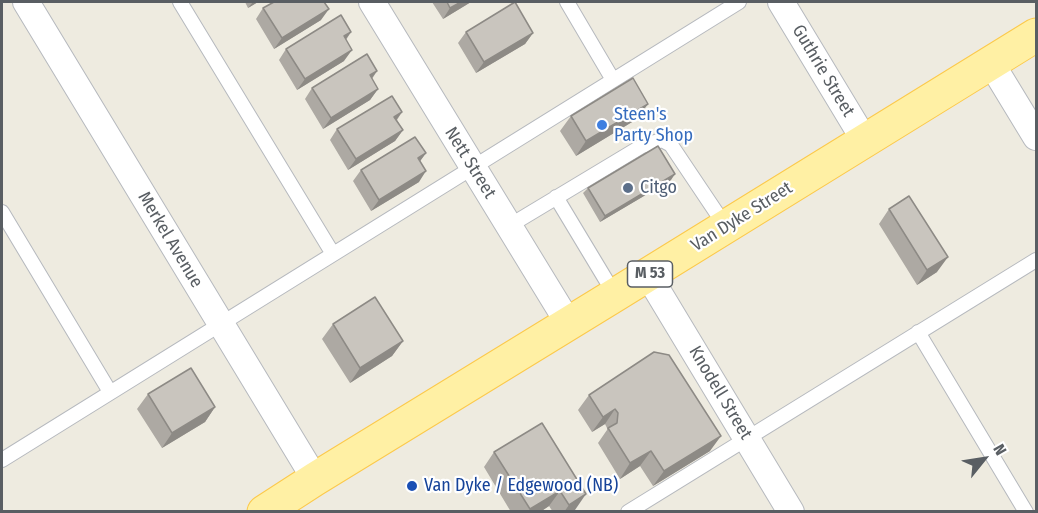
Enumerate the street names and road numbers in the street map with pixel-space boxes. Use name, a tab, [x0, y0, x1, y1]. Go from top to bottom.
street label: Guthrie Street	[787, 21, 859, 121]
street label: Nett Street	[440, 123, 500, 203]
street label: Van Dyke Street	[687, 177, 797, 257]
street label: Merkel Avenue	[133, 188, 207, 292]
road number: M 53	[628, 261, 672, 287]
street label: Knodell Street	[684, 342, 756, 444]

